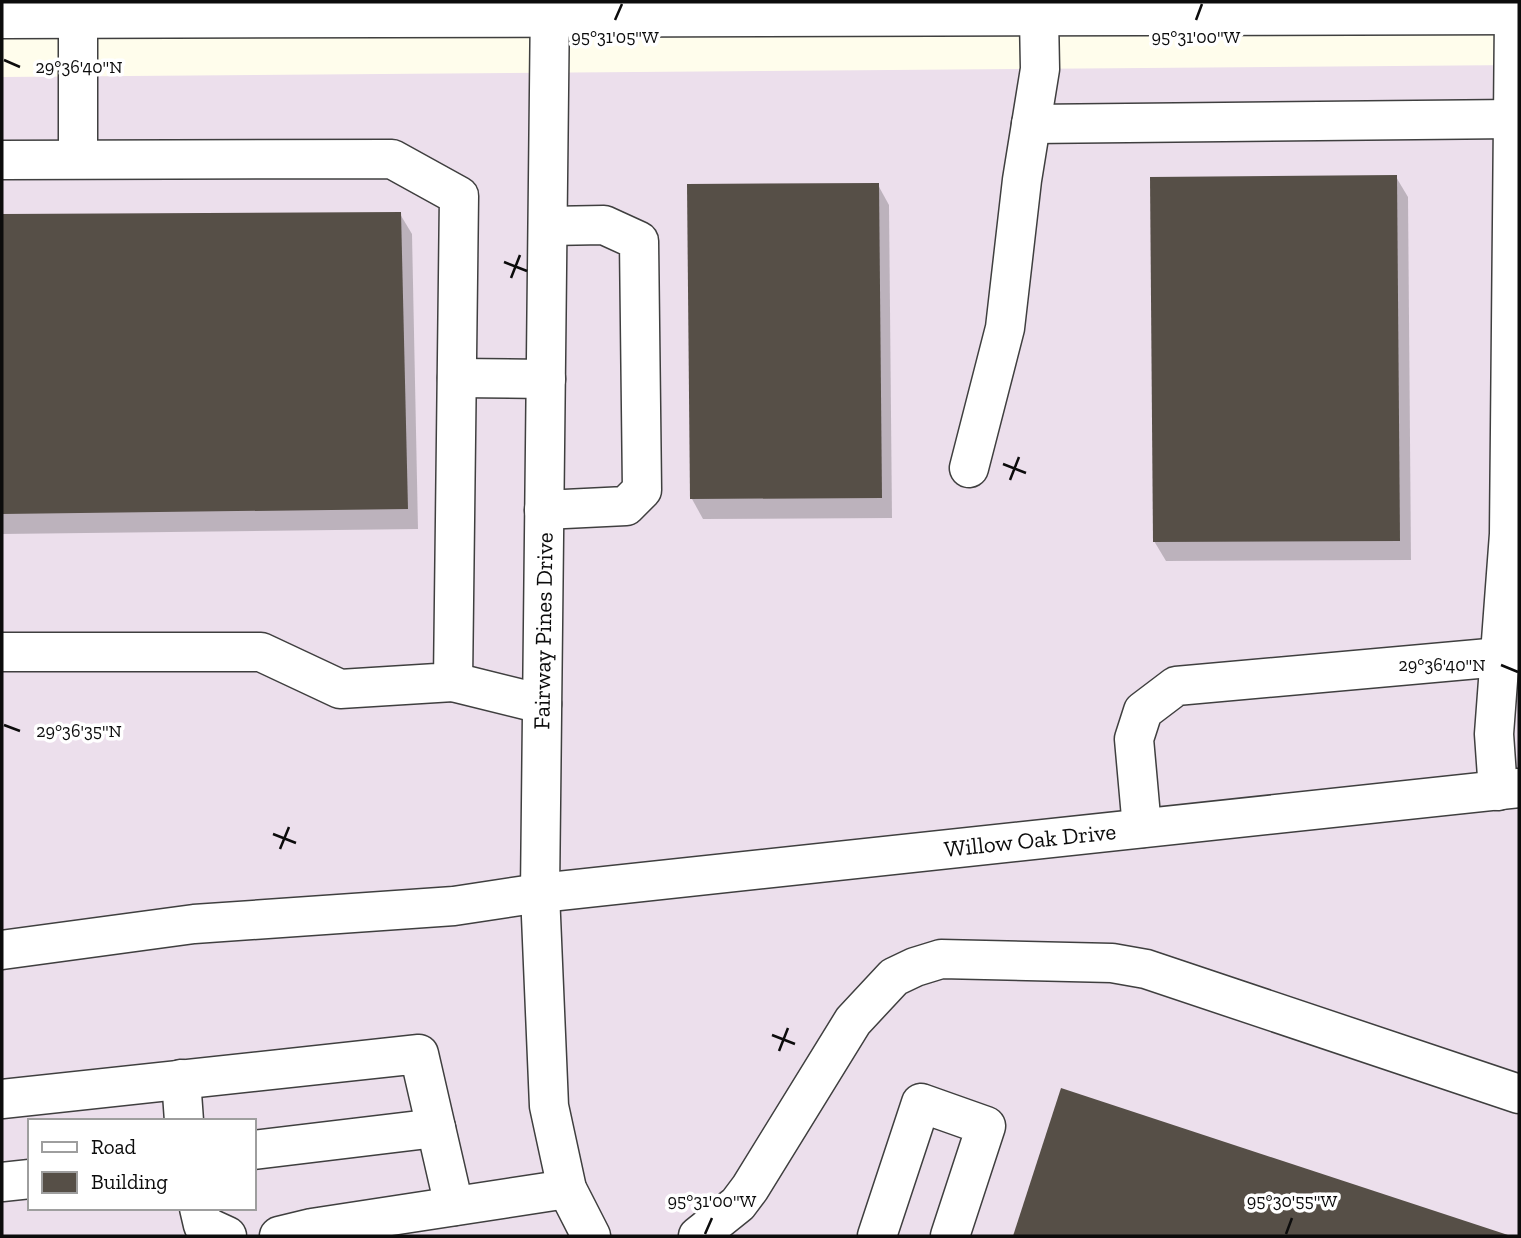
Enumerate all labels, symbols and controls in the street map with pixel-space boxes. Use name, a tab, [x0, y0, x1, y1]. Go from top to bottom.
text: 95°31'05"W	[571, 26, 659, 48]
text: 95°31'00"W	[1152, 26, 1241, 48]
text: 29°36'40"N	[35, 56, 123, 78]
street label: Fairway Pines Drive	[527, 532, 559, 730]
text: 29°36'40"N	[1398, 654, 1486, 676]
text: 29°36'35"N	[36, 720, 122, 742]
street label: Willow Oak Drive	[943, 817, 1117, 863]
legend	[28, 1119, 256, 1210]
text: Road	[91, 1134, 137, 1159]
text: Building	[91, 1169, 168, 1194]
text: 95°31'00"W	[668, 1190, 757, 1212]
text: 95°30'55"W	[1247, 1190, 1337, 1212]

